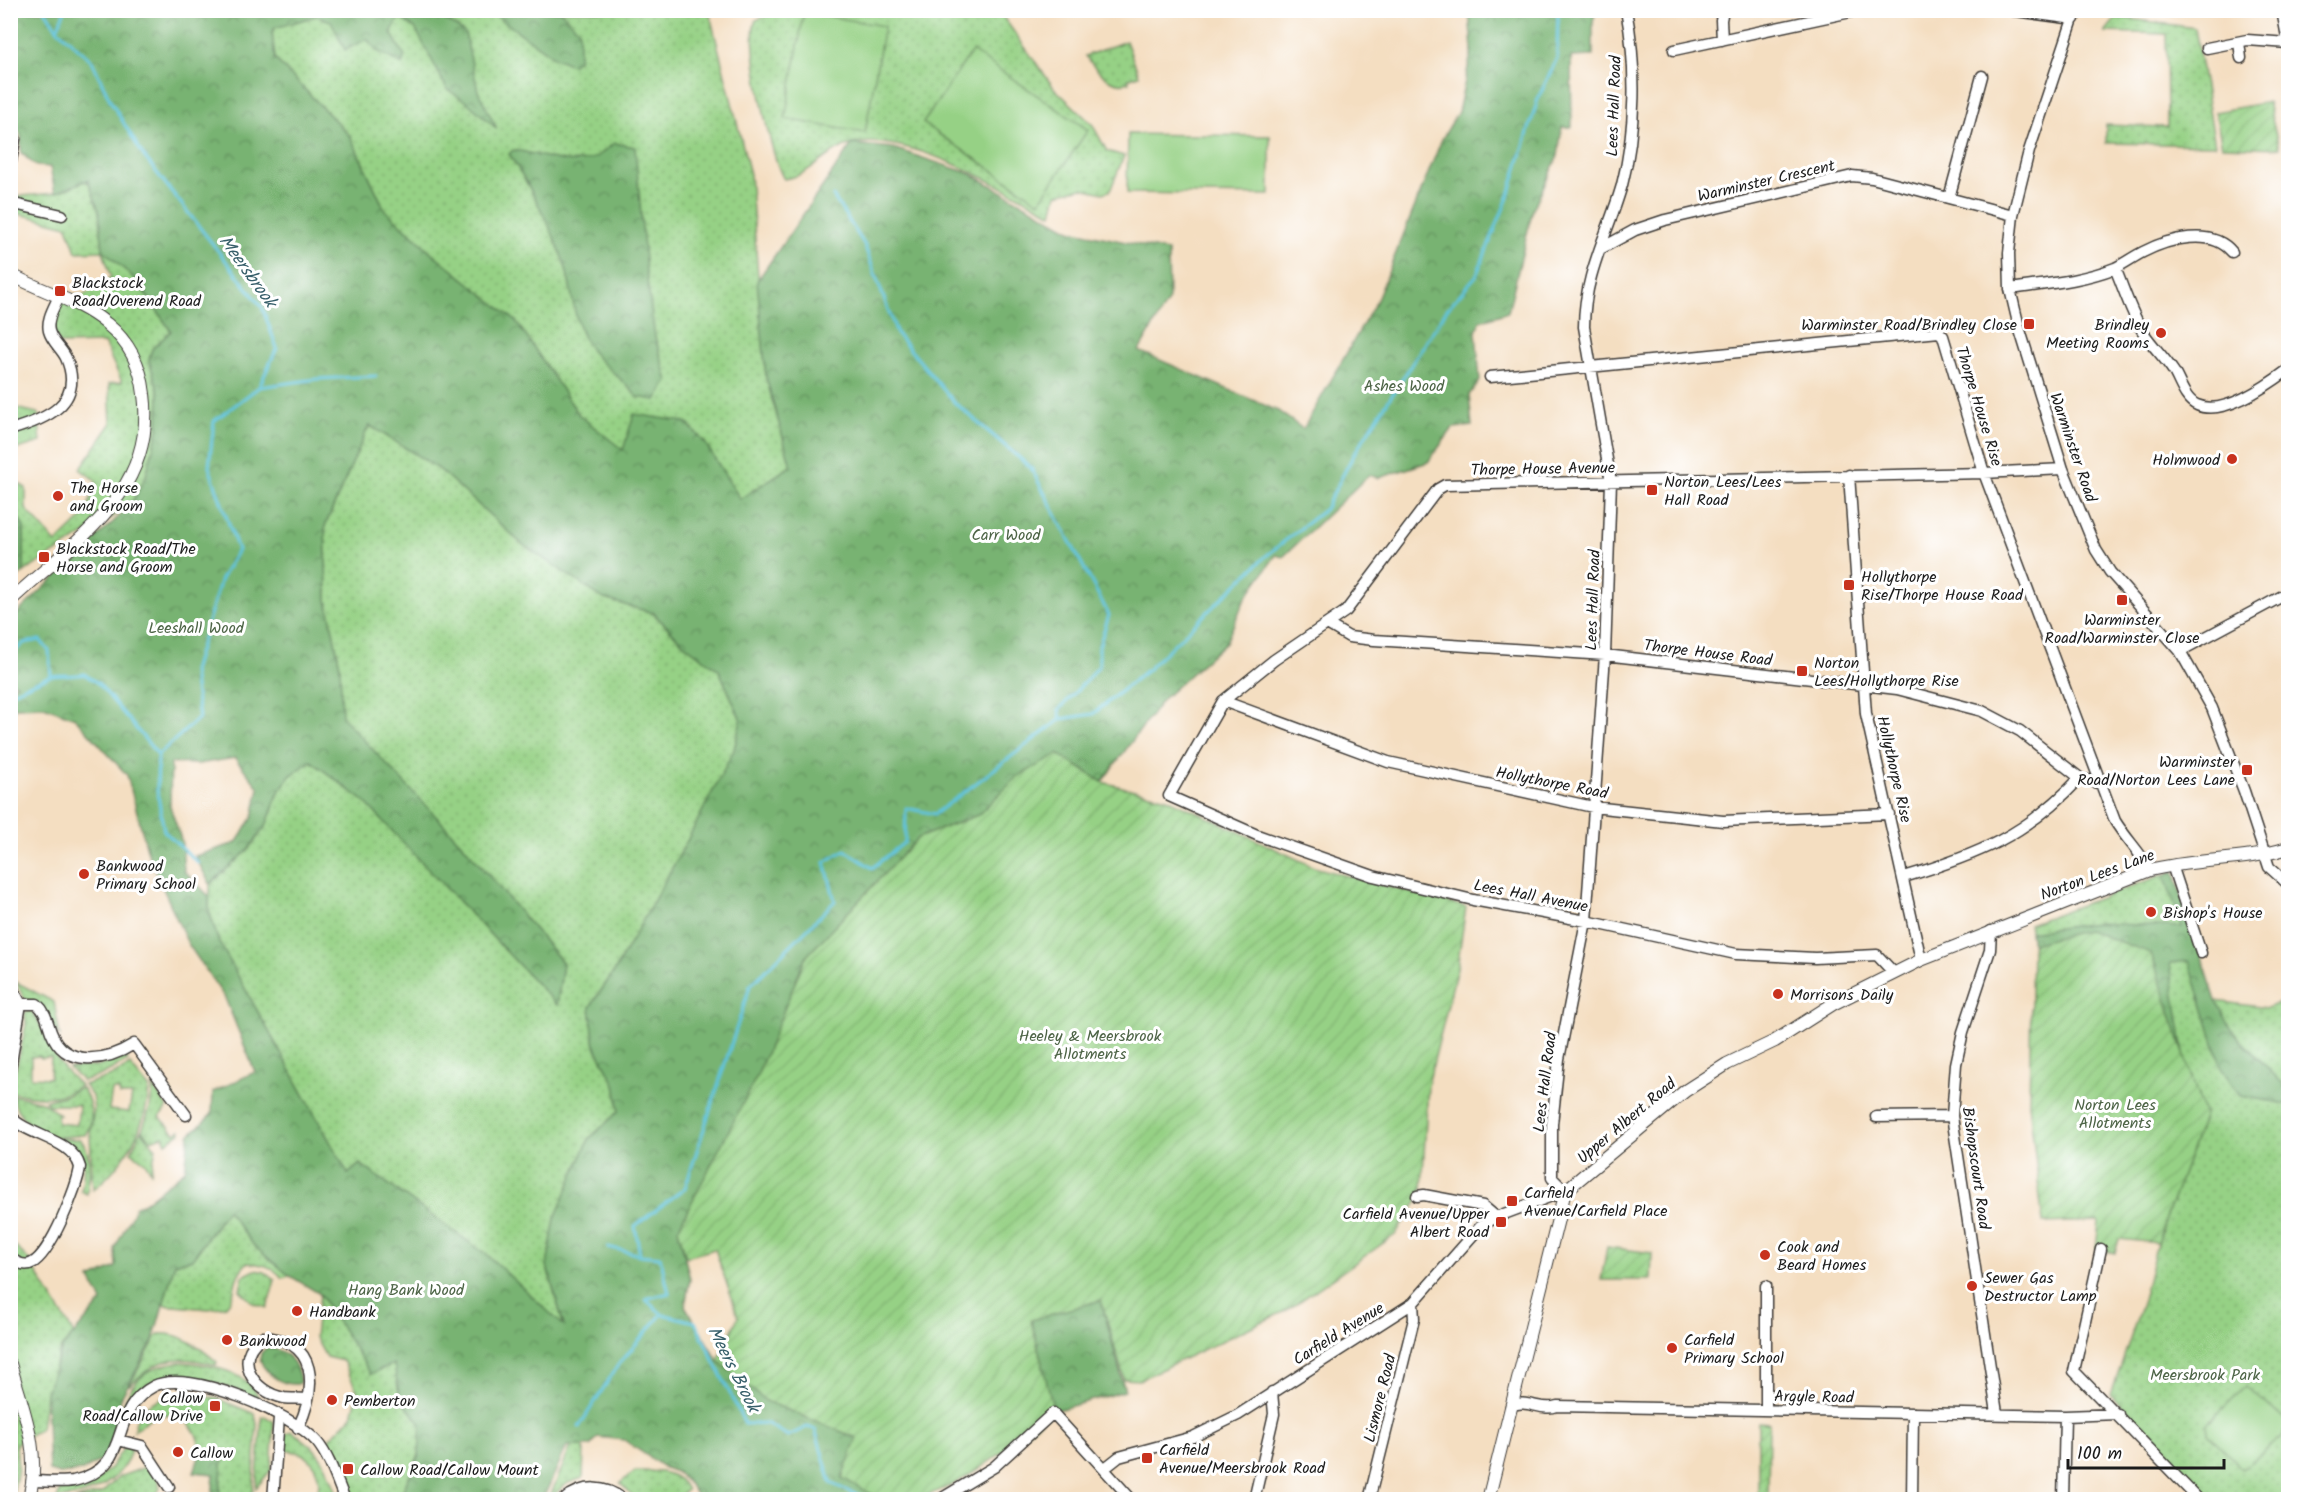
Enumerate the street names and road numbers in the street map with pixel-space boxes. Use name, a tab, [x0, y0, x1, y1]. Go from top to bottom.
street label: Lees Hall Road	[1600, 54, 1629, 157]
street label: Warminster Crescent	[1695, 153, 1838, 209]
street label: Thorpe House Rise	[1948, 343, 2009, 469]
street label: Warminster Road	[2042, 389, 2103, 507]
street label: Thorpe House Avenue	[1471, 456, 1615, 483]
street label: Lees Hall Road	[1579, 548, 1608, 651]
street label: Thorpe House Road	[1642, 633, 1774, 674]
street label: Hollythorpe Rise	[1869, 713, 1918, 825]
street label: Hollythorpe Road	[1493, 760, 1611, 807]
street label: Norton Lees Lane	[2037, 843, 2158, 908]
street label: Lees Hall Avenue	[1471, 873, 1590, 920]
street label: Lees Hall Road	[1527, 1030, 1564, 1134]
street label: Upper Albert Road	[1572, 1071, 1683, 1170]
street label: Bishopscourt Road	[1955, 1105, 1997, 1232]
street label: Carfield Avenue	[1288, 1296, 1389, 1372]
street label: Lismore Road	[1357, 1351, 1404, 1445]
street label: Argyle Road	[1774, 1384, 1855, 1411]

